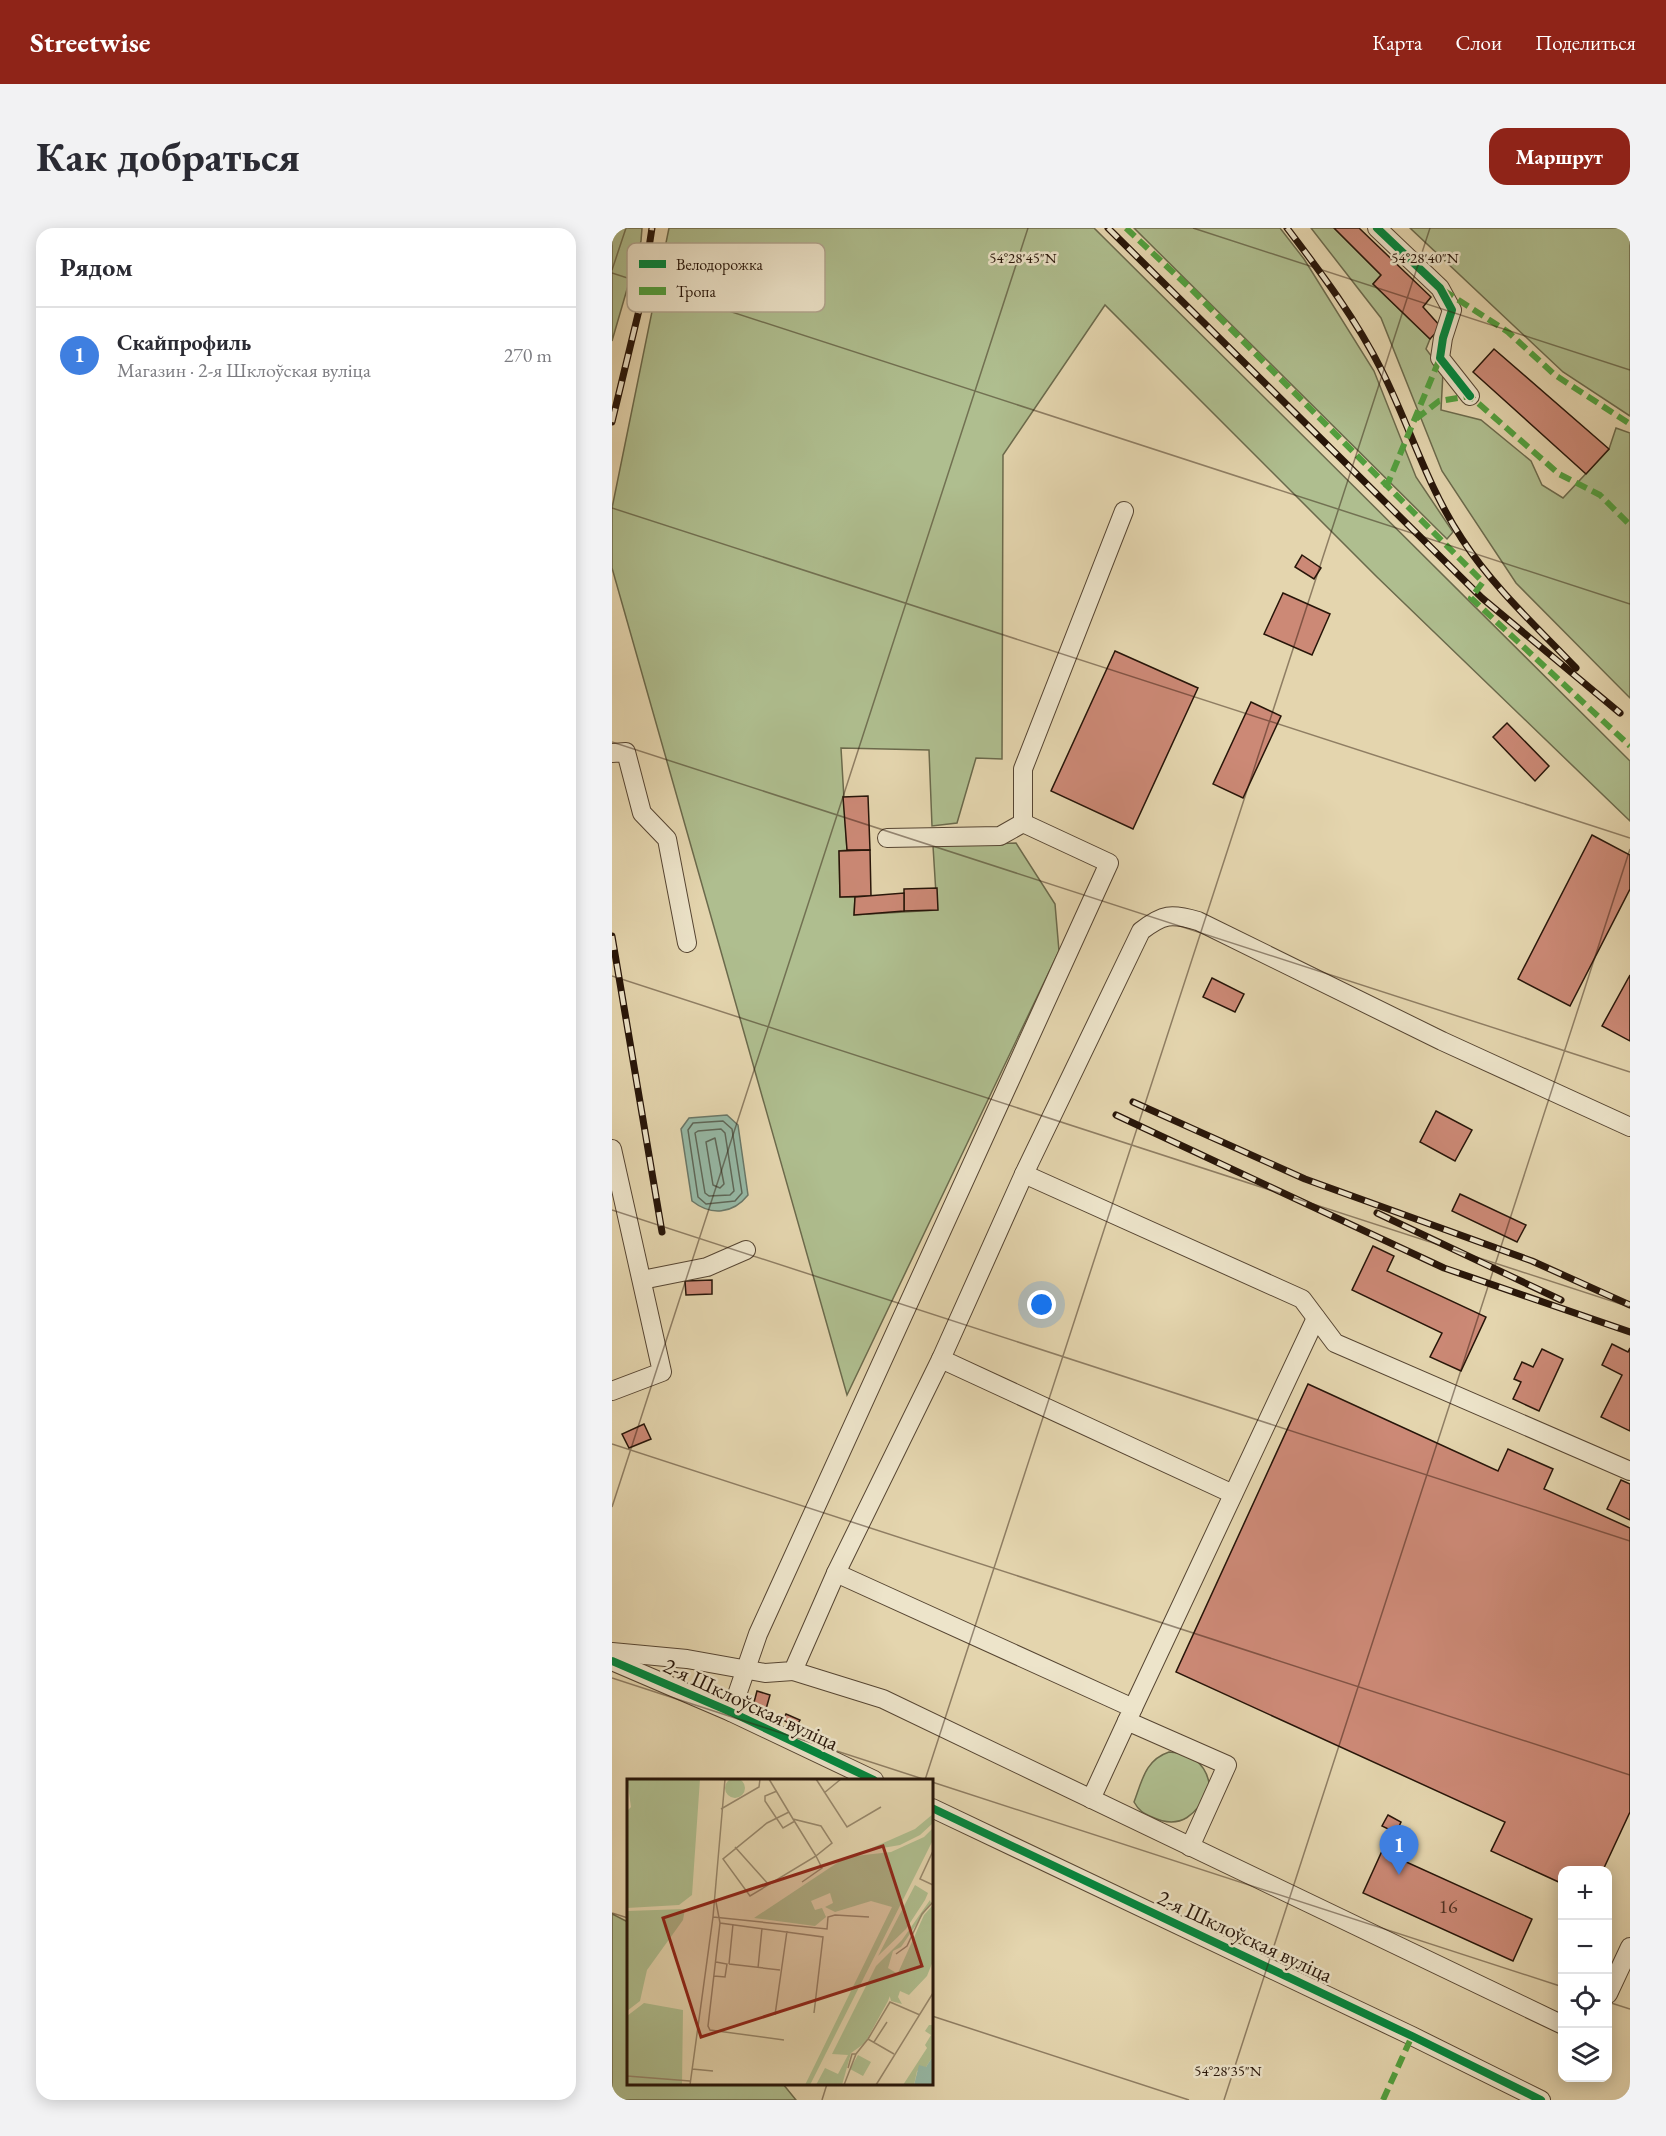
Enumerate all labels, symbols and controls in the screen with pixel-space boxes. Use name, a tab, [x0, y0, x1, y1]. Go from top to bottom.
text: Streetwise	[30, 24, 150, 60]
text: Карта	[1372, 29, 1422, 56]
text: Слои	[1455, 29, 1502, 56]
text: Поделиться	[1535, 29, 1636, 56]
button: Маршрут	[1489, 128, 1630, 185]
text: Как добраться	[36, 129, 300, 184]
legend	[627, 243, 825, 312]
text: 54°28'45"N	[989, 248, 1057, 267]
text: 54°28'40"N	[1391, 248, 1459, 267]
text: Рядом	[60, 250, 133, 284]
text: Велодорожка	[676, 254, 763, 275]
text: Тропа	[676, 281, 716, 302]
text: Скайпрофиль	[117, 328, 251, 357]
text: 1	[74, 342, 85, 368]
text: 270 m	[504, 342, 552, 368]
text: Магазин · 2-я Шклоўская вуліца	[117, 357, 371, 383]
your location	[1027, 1290, 1056, 1319]
street label: 2-я Шклоўская вуліца	[659, 1651, 843, 1757]
inset map	[627, 1779, 933, 2085]
pin: 1	[1380, 1826, 1418, 1875]
map controls	[1558, 1866, 1612, 2082]
button: +	[1558, 1866, 1612, 1920]
street label: 2-я Шклоўская вуліца	[1153, 1883, 1337, 1989]
house number: 16	[1438, 1893, 1458, 1919]
button: −	[1558, 1920, 1612, 1974]
button: locate	[1558, 1974, 1612, 2028]
button: layers	[1558, 2028, 1612, 2082]
text: 54°28'35"N	[1194, 2061, 1262, 2080]

